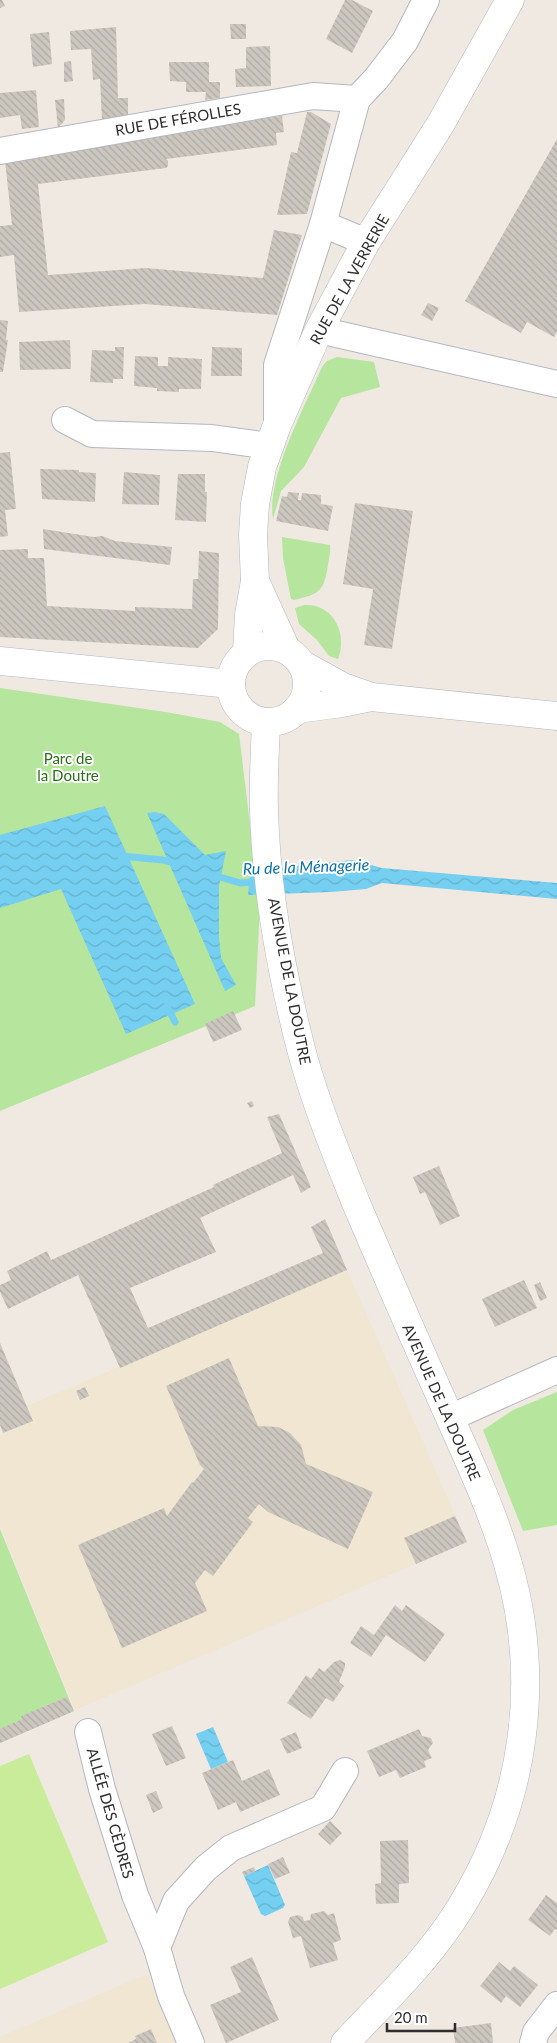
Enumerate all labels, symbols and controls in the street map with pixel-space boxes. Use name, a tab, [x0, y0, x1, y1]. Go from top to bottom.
street label: RUE DE FÉROLLES	[114, 99, 242, 139]
street label: RUE DE LA VERRERIE	[306, 211, 392, 347]
park label: Parc de la Doutre	[37, 749, 99, 784]
water label: Ru de la Ménagerie	[242, 854, 370, 878]
street label: AVENUE DE LA DOUTRE	[265, 896, 315, 1066]
street label: AVENUE DE LA DOUTRE	[399, 1321, 485, 1483]
street label: ALLÉE DES CÈDRES	[84, 1746, 138, 1880]
scale bar	[387, 2000, 454, 2032]
text: 20 m	[394, 2008, 428, 2026]

